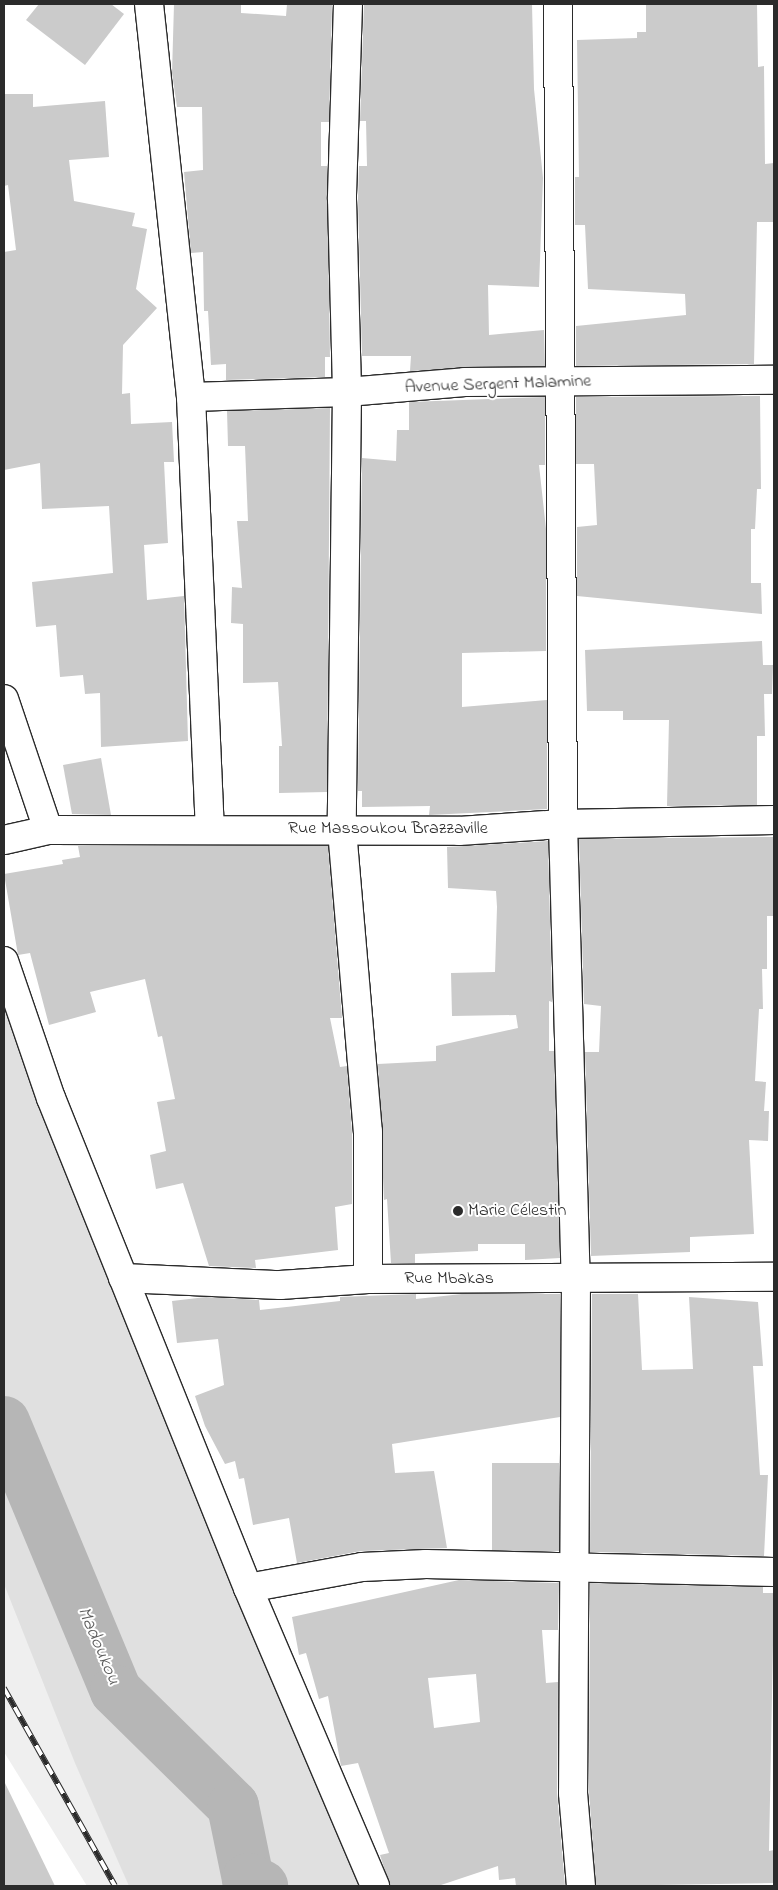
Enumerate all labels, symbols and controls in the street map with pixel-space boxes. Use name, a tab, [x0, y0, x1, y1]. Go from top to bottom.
street label: Avenue Sergent Malamine	[404, 371, 592, 399]
street label: Rue Massoukou Brazzaville	[288, 818, 488, 840]
place label: Marie Célestin	[468, 1200, 566, 1222]
marker: Marie Célestin	[452, 1205, 464, 1217]
street label: Rue Mbakas	[404, 1268, 494, 1290]
water label: Madoukou	[71, 1604, 125, 1688]

